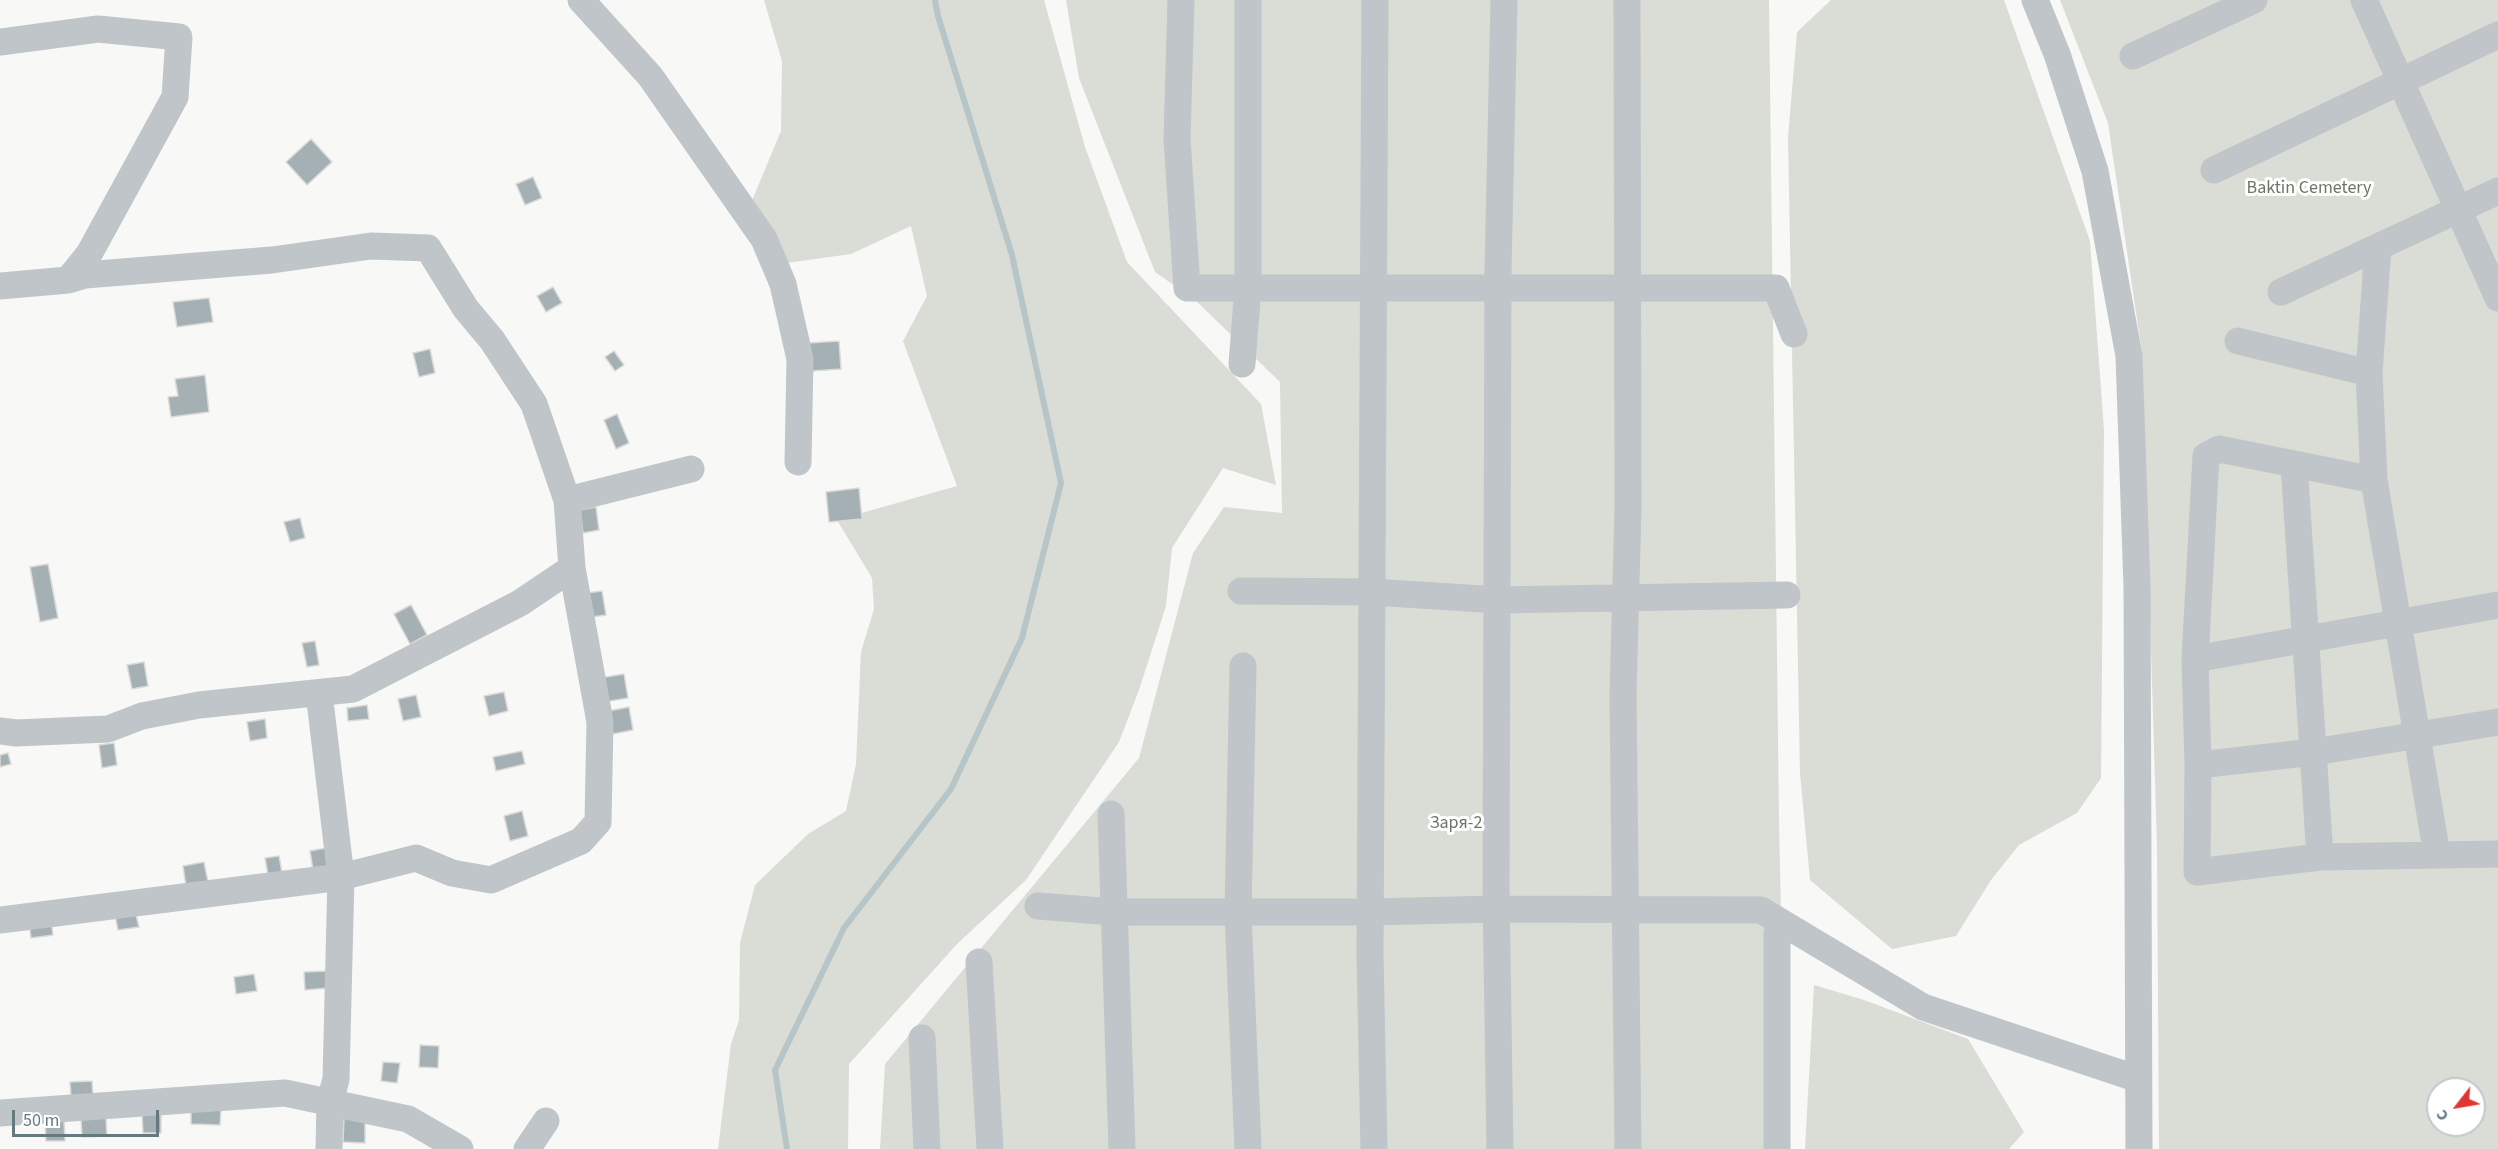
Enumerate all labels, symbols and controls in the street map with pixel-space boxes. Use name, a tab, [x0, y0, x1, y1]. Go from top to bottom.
park label: Baktin Cemetery	[2247, 178, 2371, 200]
park label: Заря-2	[1430, 813, 1482, 835]
north arrow	[2426, 1077, 2486, 1137]
scale bar	[15, 1098, 162, 1136]
text: С	[2430, 1106, 2454, 1125]
text: 50 m	[23, 1108, 59, 1133]

